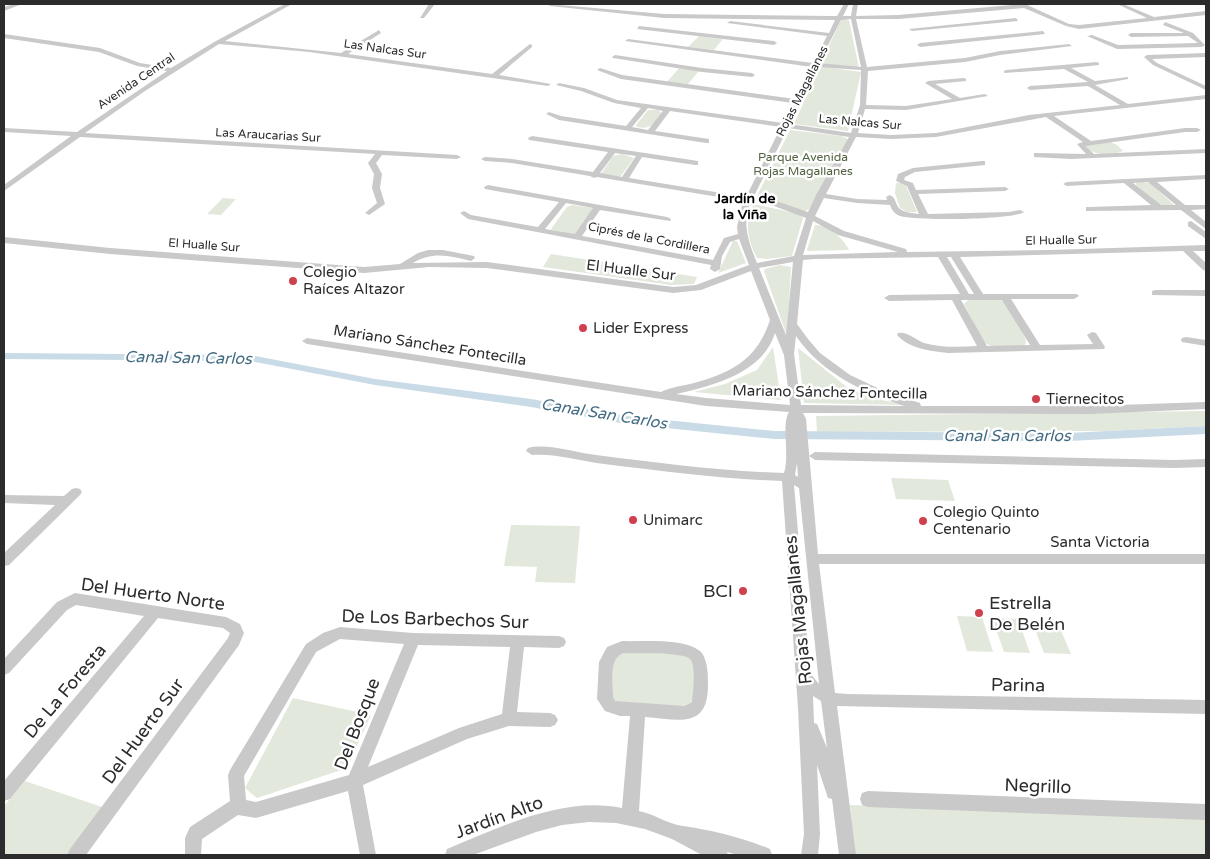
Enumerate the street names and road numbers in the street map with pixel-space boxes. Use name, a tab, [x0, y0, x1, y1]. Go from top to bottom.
street label: Las Nalcas Sur	[343, 36, 428, 62]
street label: Rojas Magallanes	[773, 43, 831, 139]
street label: Avenida Central	[95, 50, 177, 112]
street label: Las Nalcas Sur	[818, 111, 902, 133]
street label: Las Araucarias Sur	[215, 125, 321, 145]
street label: Ciprés de la Cordillera	[587, 219, 711, 257]
street label: El Hualle Sur	[1025, 232, 1097, 248]
street label: El Hualle Sur	[168, 236, 241, 255]
street label: El Hualle Sur	[585, 256, 677, 284]
street label: Mariano Sánchez Fontecilla	[332, 321, 528, 369]
street label: Mariano Sánchez Fontecilla	[732, 381, 928, 403]
street label: Santa Victoria	[1050, 533, 1150, 551]
street label: Rojas Magallanes	[779, 534, 817, 686]
street label: Del Huerto Norte	[80, 573, 226, 615]
street label: De Los Barbechos Sur	[341, 605, 529, 633]
street label: De La Foresta	[19, 639, 111, 743]
street label: Del Huerto Sur	[97, 674, 189, 788]
street label: Parina	[991, 674, 1045, 696]
street label: Del Bosque	[329, 675, 385, 773]
street label: Negrillo	[1004, 774, 1072, 798]
street label: Jardín Alto	[452, 791, 546, 843]

